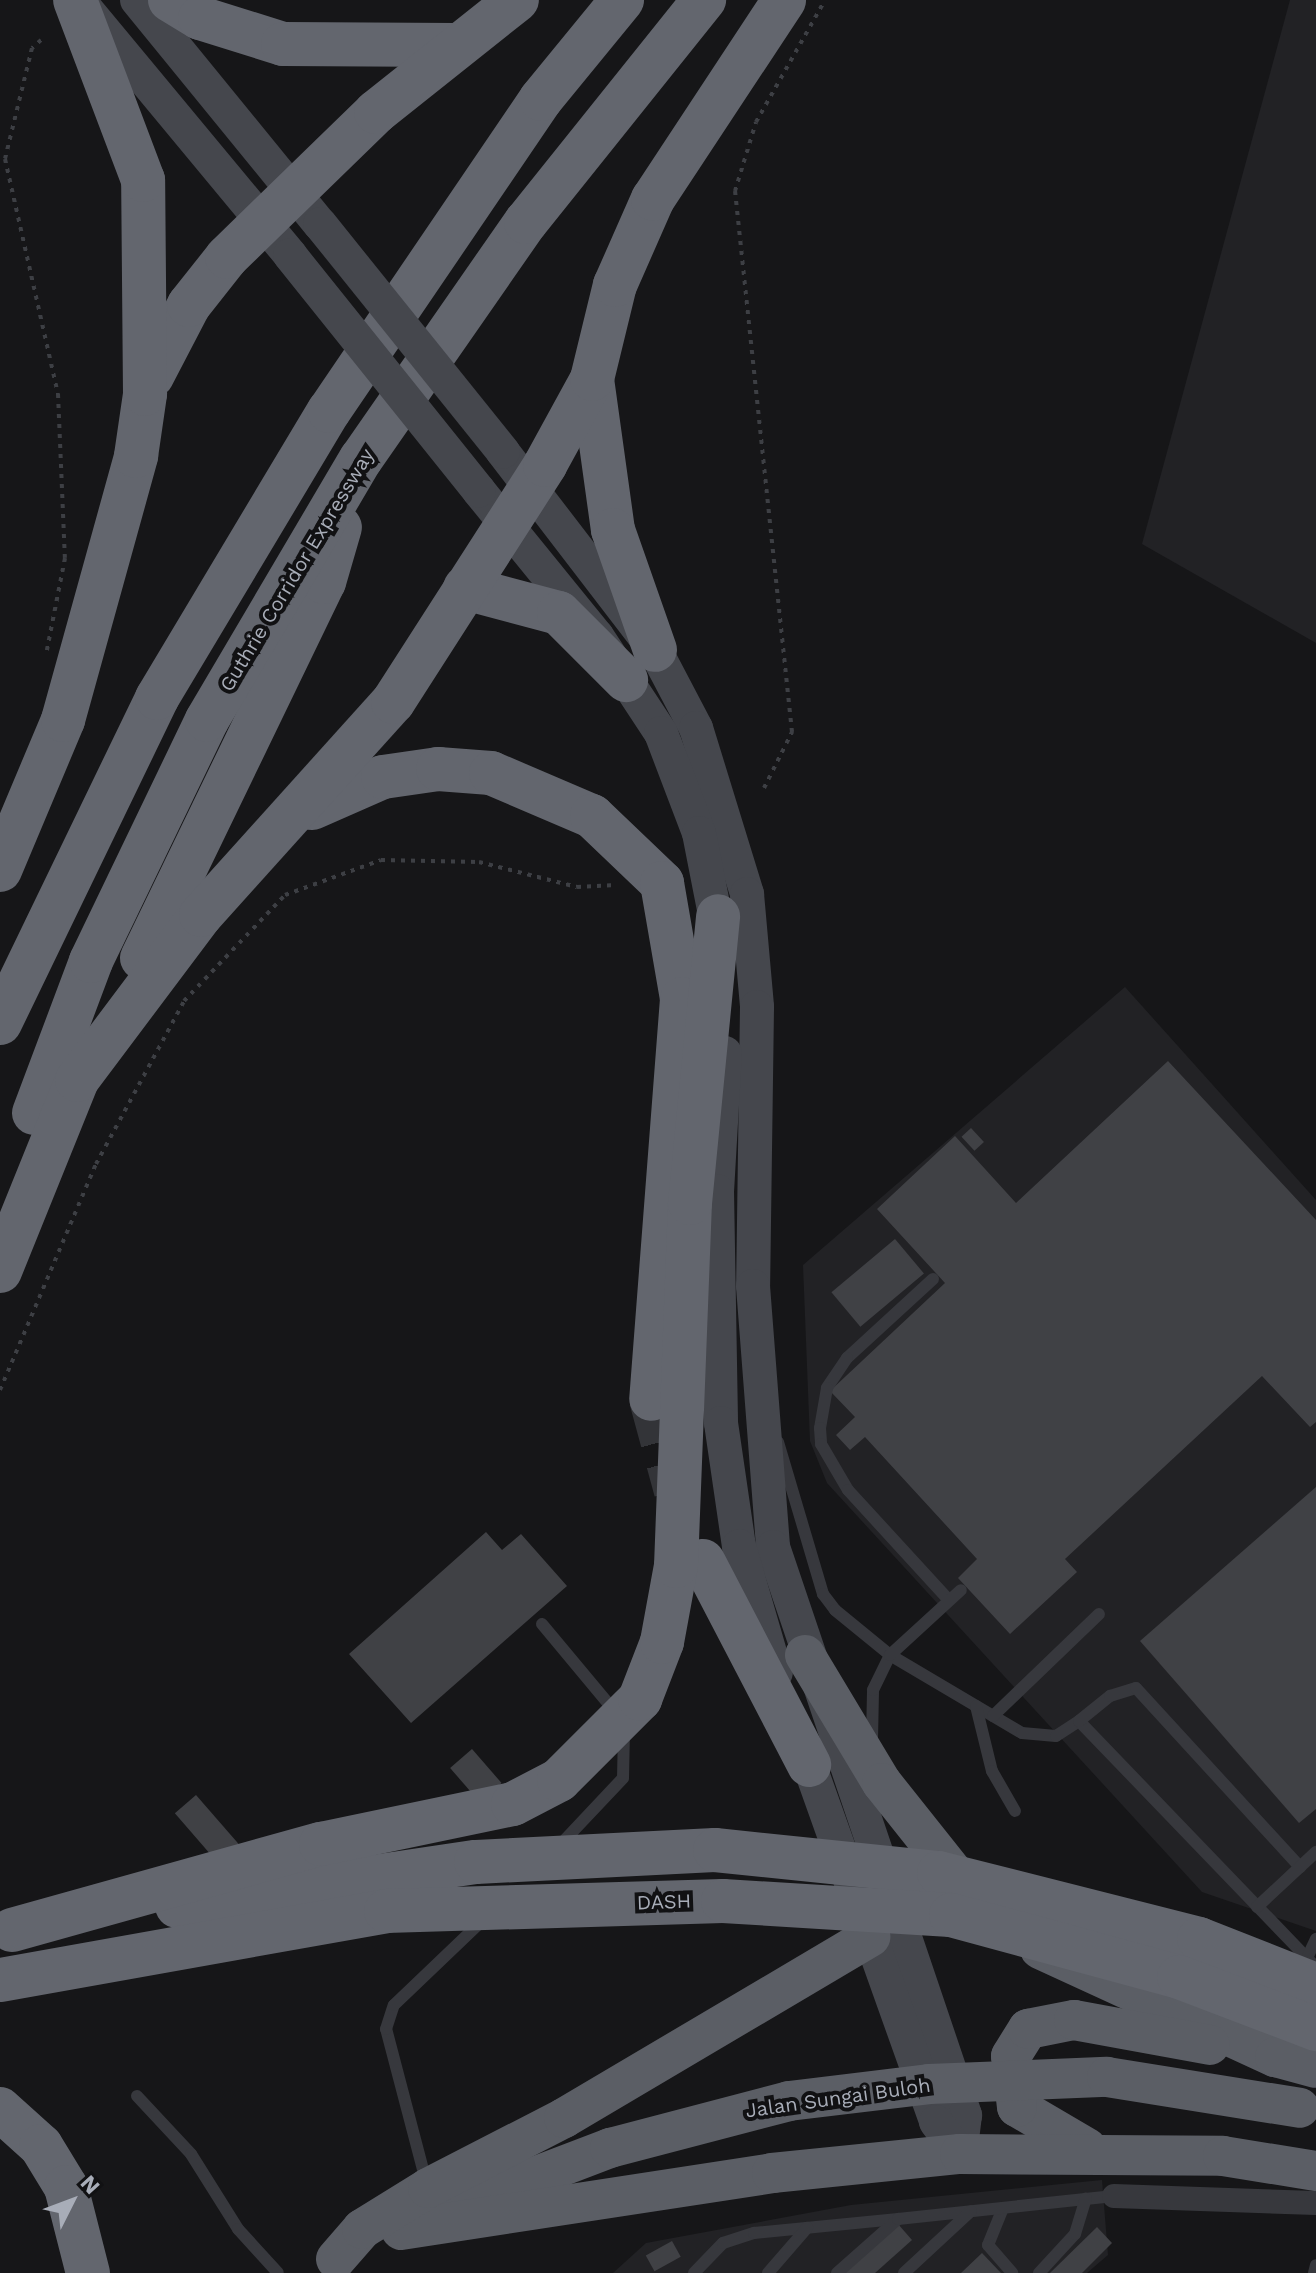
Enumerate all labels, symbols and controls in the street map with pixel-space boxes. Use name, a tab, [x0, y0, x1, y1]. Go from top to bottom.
street label: Guthrie Corridor Expressway	[215, 444, 379, 696]
street label: DASH	[636, 1889, 692, 1915]
street label: Jalan Sungai Buloh	[744, 2073, 932, 2123]
north arrow	[32, 2161, 112, 2241]
text: N	[75, 2170, 105, 2199]

